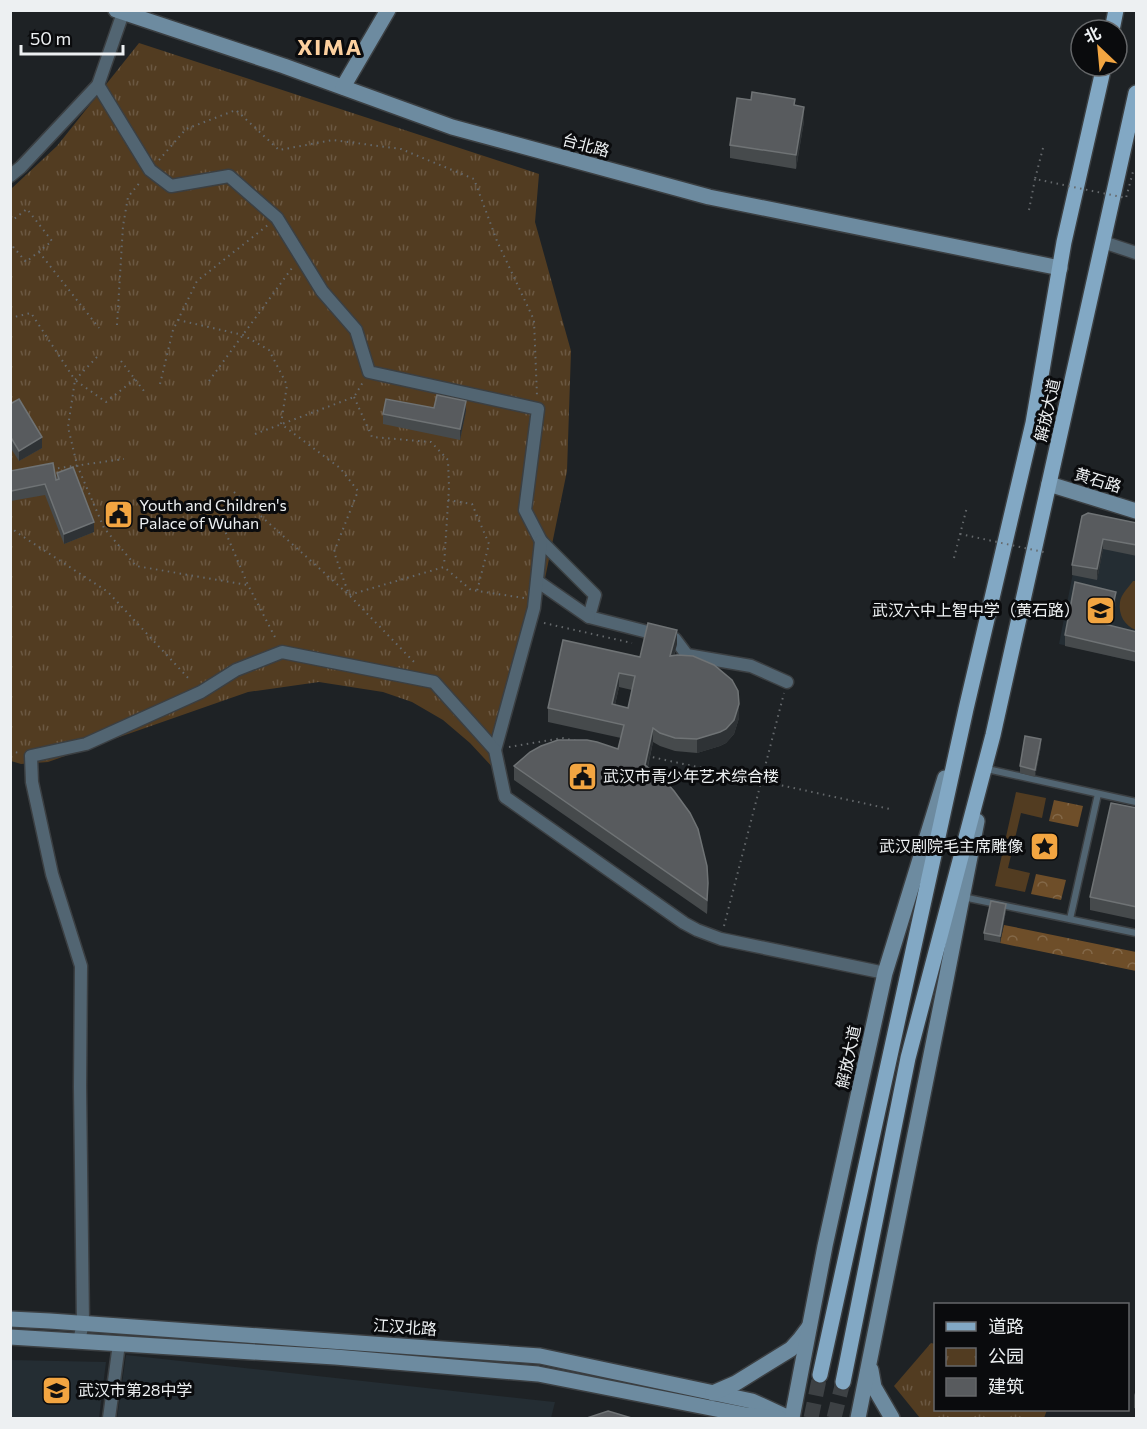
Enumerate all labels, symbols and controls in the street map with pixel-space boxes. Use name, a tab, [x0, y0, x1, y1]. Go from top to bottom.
scale bar	[21, 18, 123, 56]
north arrow	[1069, 18, 1129, 78]
text: 北	[1081, 22, 1104, 46]
text: 50 m	[30, 27, 71, 49]
district label: XIMA	[297, 33, 363, 60]
street label: 台北路	[560, 129, 612, 160]
street label: 解放大道	[1030, 377, 1063, 443]
street label: 黄石路	[1072, 463, 1124, 496]
place label: Youth and Children's Palace of Wuhan	[139, 495, 287, 532]
public building icon: Youth and Children's Palace of Wuhan	[102, 498, 134, 530]
school or university icon: 武汉六中上智中学（黄石路）	[1085, 594, 1117, 626]
place label: 武汉六中上智中学（黄石路）	[872, 600, 1080, 619]
public building icon: 武汉市青少年艺术综合楼	[566, 760, 598, 792]
place label: 武汉市青少年艺术综合楼	[603, 766, 779, 785]
place icon: 武汉剧院毛主席雕像	[1028, 830, 1060, 862]
place label: 武汉剧院毛主席雕像	[879, 836, 1023, 855]
street label: 解放大道	[832, 1024, 863, 1090]
legend	[934, 1303, 1129, 1411]
street label: 江汉北路	[372, 1315, 438, 1338]
text: 道路	[988, 1315, 1024, 1337]
text: 公园	[988, 1345, 1024, 1367]
school or university icon: 武汉市第28中学	[41, 1374, 73, 1406]
text: 建筑	[988, 1375, 1024, 1397]
place label: 武汉市第28中学	[78, 1380, 193, 1399]

